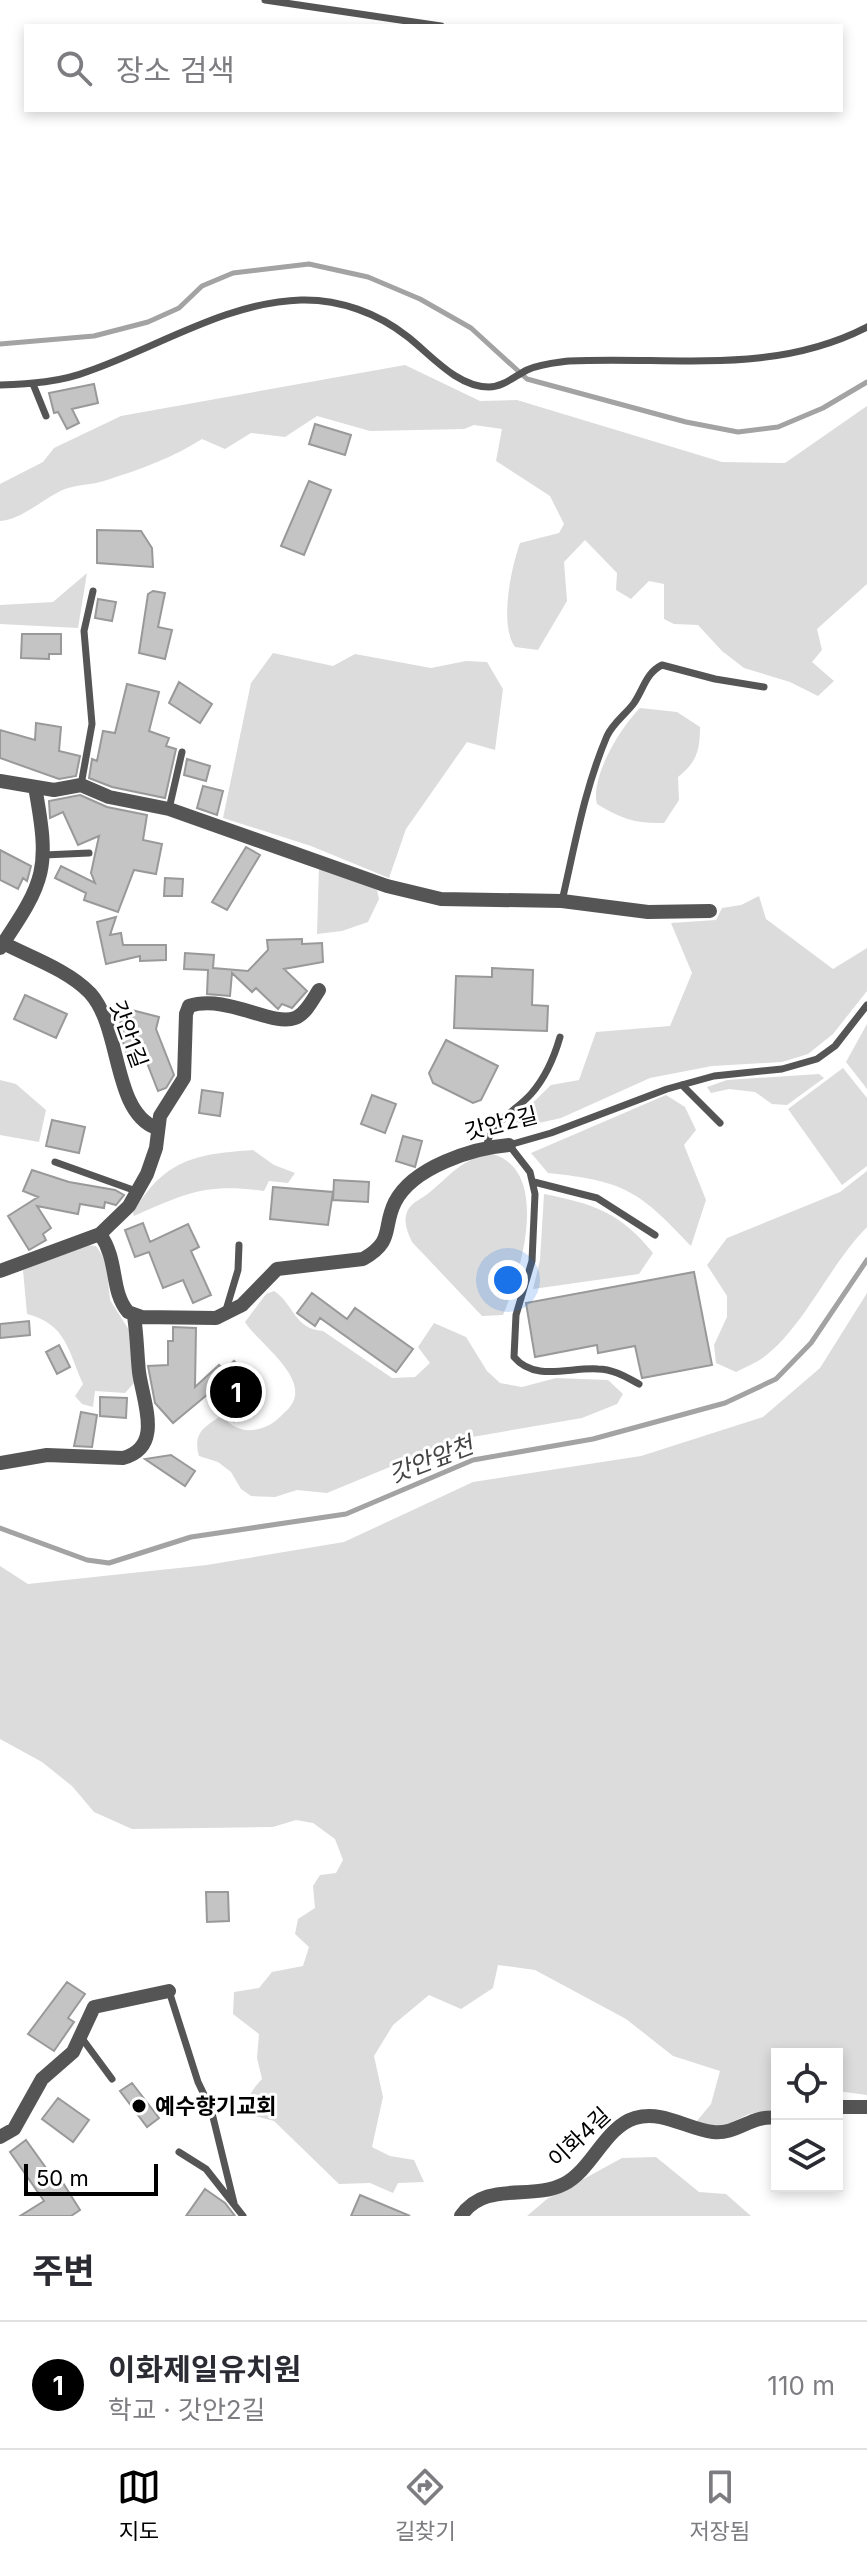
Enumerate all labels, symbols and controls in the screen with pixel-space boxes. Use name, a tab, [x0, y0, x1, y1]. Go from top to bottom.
search box	[24, 24, 843, 112]
icon: search	[52, 46, 96, 90]
text: 장소 검색	[116, 52, 235, 88]
street label: 갓안1길	[105, 997, 153, 1071]
street label: 갓안2길	[462, 1101, 540, 1145]
your location	[488, 1260, 528, 1300]
pin: 1	[210, 1362, 262, 1422]
water label: 갓안앞천	[384, 1429, 480, 1489]
map controls	[771, 2048, 843, 2192]
button: locate	[771, 2048, 843, 2120]
place label: 예수향기교회	[155, 2093, 276, 2119]
marker: 예수향기교회	[130, 2097, 148, 2115]
street label: 이화4길	[543, 2102, 615, 2172]
button: layers	[771, 2120, 843, 2192]
scale bar	[24, 2160, 158, 2196]
text: 50 m	[36, 2165, 89, 2191]
text: 주변	[32, 2250, 95, 2291]
text: 이화제일유치원	[108, 2351, 301, 2387]
text: 1	[52, 2370, 64, 2401]
text: 110 m	[767, 2370, 835, 2401]
text: 학교 · 갓안2길	[108, 2394, 266, 2425]
tab: 지도	[117, 2465, 161, 2545]
tab: 길찾기	[395, 2465, 456, 2545]
tab: 저장됨	[689, 2465, 750, 2545]

